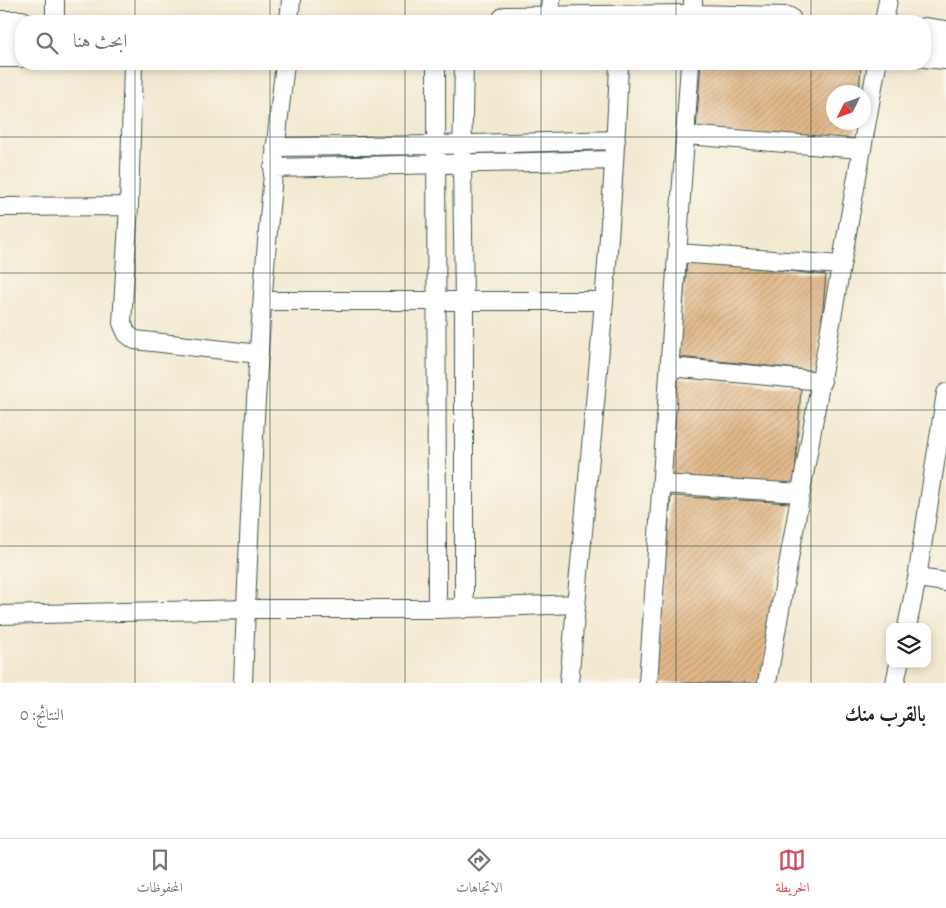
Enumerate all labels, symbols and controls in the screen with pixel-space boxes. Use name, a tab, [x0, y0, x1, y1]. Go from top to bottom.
search box	[15, 15, 931, 70]
text: ابحث هنا	[73, 28, 127, 54]
icon: search	[33, 29, 61, 57]
north arrow	[826, 85, 871, 130]
map controls	[886, 623, 931, 668]
button: layers	[886, 623, 931, 668]
text: بالقرب منك	[845, 700, 926, 728]
text: النتائج: 0	[20, 704, 64, 726]
tab: المحفوظات	[137, 846, 183, 901]
tab: الاتجاهات	[456, 846, 502, 901]
tab: الخريطة	[775, 846, 810, 901]

